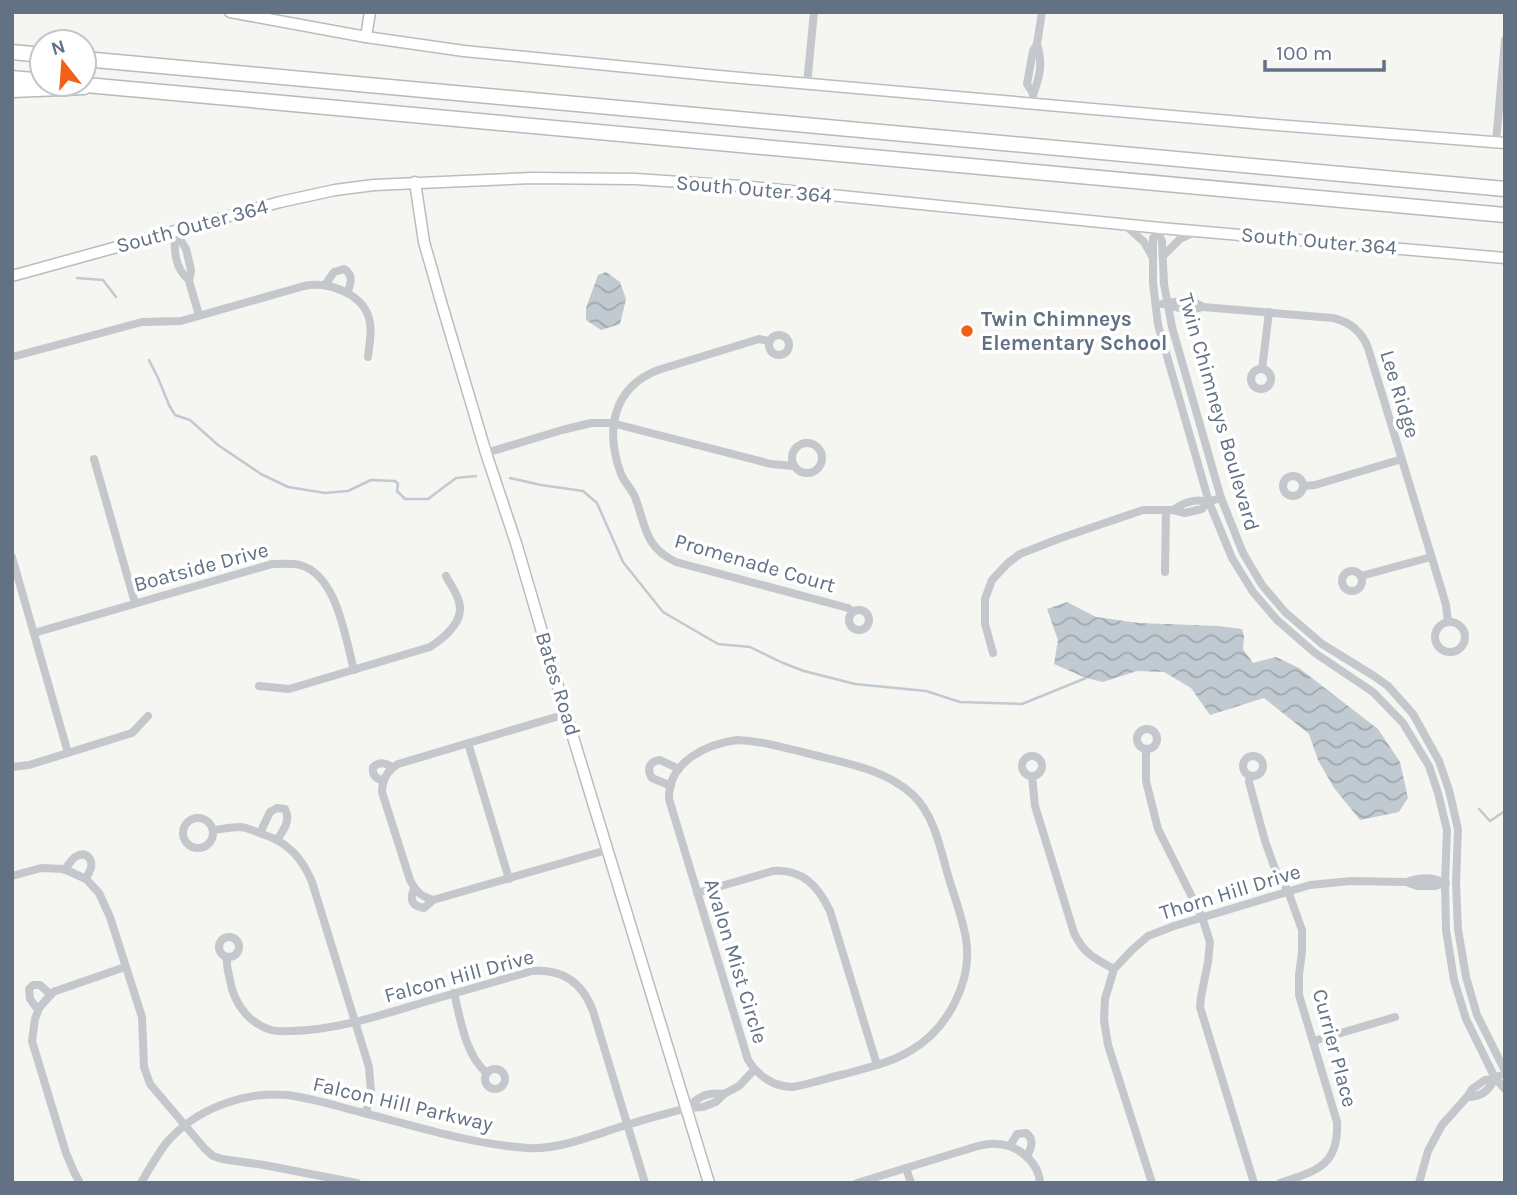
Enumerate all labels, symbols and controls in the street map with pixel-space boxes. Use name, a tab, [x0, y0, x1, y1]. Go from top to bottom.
north arrow	[28, 28, 98, 98]
scale bar	[1265, 28, 1384, 72]
text: N	[49, 35, 68, 60]
text: 100 m	[1276, 41, 1333, 65]
street label: South Outer 364	[675, 170, 833, 208]
street label: South Outer 364	[113, 194, 271, 258]
street label: South Outer 364	[1240, 222, 1398, 260]
street label: Twin Chimneys Boulevard	[1174, 291, 1264, 533]
place label: Twin Chimneys Elementary School	[981, 307, 1167, 355]
marker: Twin Chimneys Elementary School	[959, 323, 975, 339]
street label: Lee Ridge	[1375, 347, 1425, 441]
street label: Promenade Court	[672, 529, 838, 597]
street label: Boatside Drive	[131, 537, 271, 597]
street label: Bates Road	[531, 629, 585, 739]
street label: Thorn Hill Drive	[1157, 859, 1303, 925]
street label: Avalon Mist Circle	[700, 876, 772, 1046]
street label: Falcon Hill Drive	[382, 944, 536, 1008]
street label: Currier Place	[1308, 986, 1362, 1110]
street label: Falcon Hill Parkway	[311, 1072, 496, 1136]

